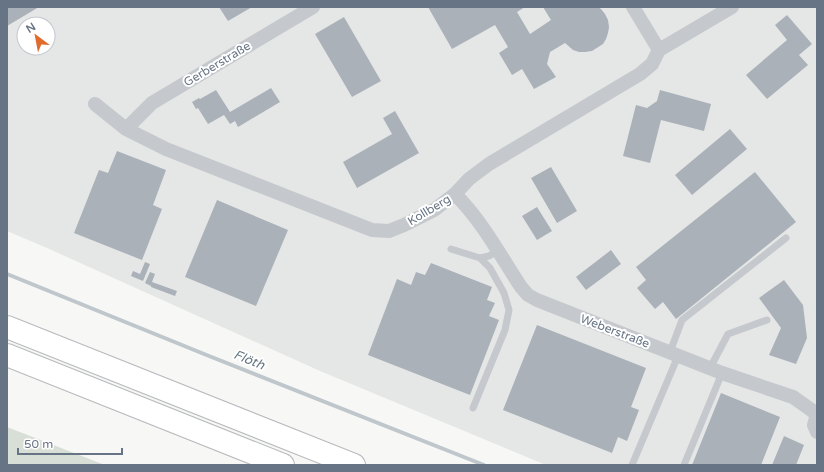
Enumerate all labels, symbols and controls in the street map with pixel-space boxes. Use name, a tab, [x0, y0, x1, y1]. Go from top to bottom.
north arrow	[16, 16, 56, 56]
text: N	[24, 20, 38, 36]
street label: Gerberstraße	[181, 39, 253, 89]
street label: Kollberg	[405, 192, 453, 228]
street label: Weberstraße	[578, 311, 652, 351]
water label: Flöth	[231, 347, 268, 374]
scale bar	[18, 430, 122, 456]
text: 50 m	[24, 437, 53, 451]

